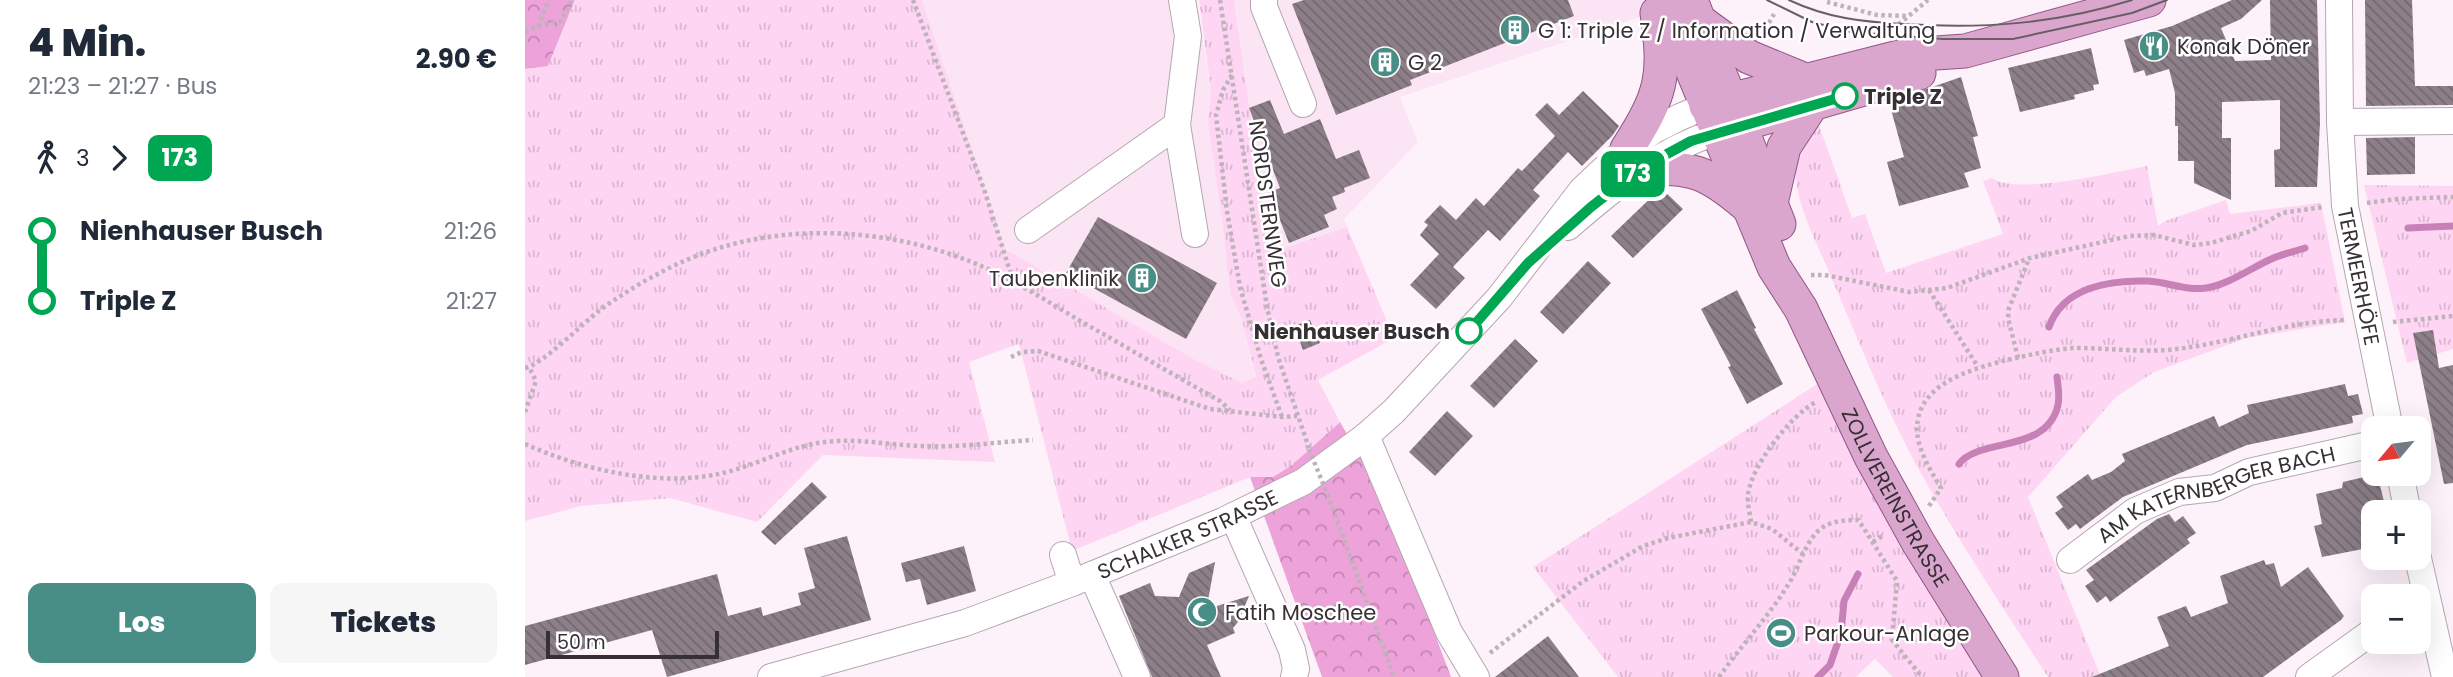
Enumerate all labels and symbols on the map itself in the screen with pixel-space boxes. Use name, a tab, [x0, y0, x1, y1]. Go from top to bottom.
building icon: G 1: Triple Z / Information / Verwaltung	[1498, 13, 1532, 47]
place label: G 1: Triple Z / Information / Verwaltung	[1538, 16, 1936, 45]
restaurant icon: Konak Döner	[2137, 29, 2171, 63]
place label: Konak Döner	[2177, 32, 2310, 61]
building icon: G 2	[1368, 45, 1402, 79]
place label: G 2	[1408, 48, 1442, 77]
place label: Triple Z	[1864, 82, 1942, 111]
marker: Triple Z	[1832, 83, 1858, 109]
street label: NORDSTERNWEG	[1242, 119, 1294, 289]
line badge: 173	[1593, 151, 1673, 197]
street label: TERMEERHÖFE	[2331, 205, 2387, 348]
building icon: Taubenklinik	[1125, 261, 1159, 295]
place label: Taubenklinik	[989, 264, 1119, 293]
place label: Nienhauser Busch	[1254, 317, 1450, 346]
marker: Nienhauser Busch	[1456, 318, 1482, 344]
street label: ZOLLVEREINSTRASSE	[1835, 403, 1957, 592]
north arrow	[2361, 416, 2431, 486]
street label: AM KATERNBERGER BACH	[2091, 438, 2338, 549]
street label: SCHALKER STRASSE	[1093, 482, 1283, 586]
mosque icon: Fatih Moschee	[1185, 595, 1219, 629]
place label: Fatih Moschee	[1225, 598, 1376, 627]
sports icon: Parkour-Anlage	[1764, 616, 1798, 650]
place label: Parkour-Anlage	[1804, 619, 1969, 648]
scale bar	[546, 628, 719, 660]

